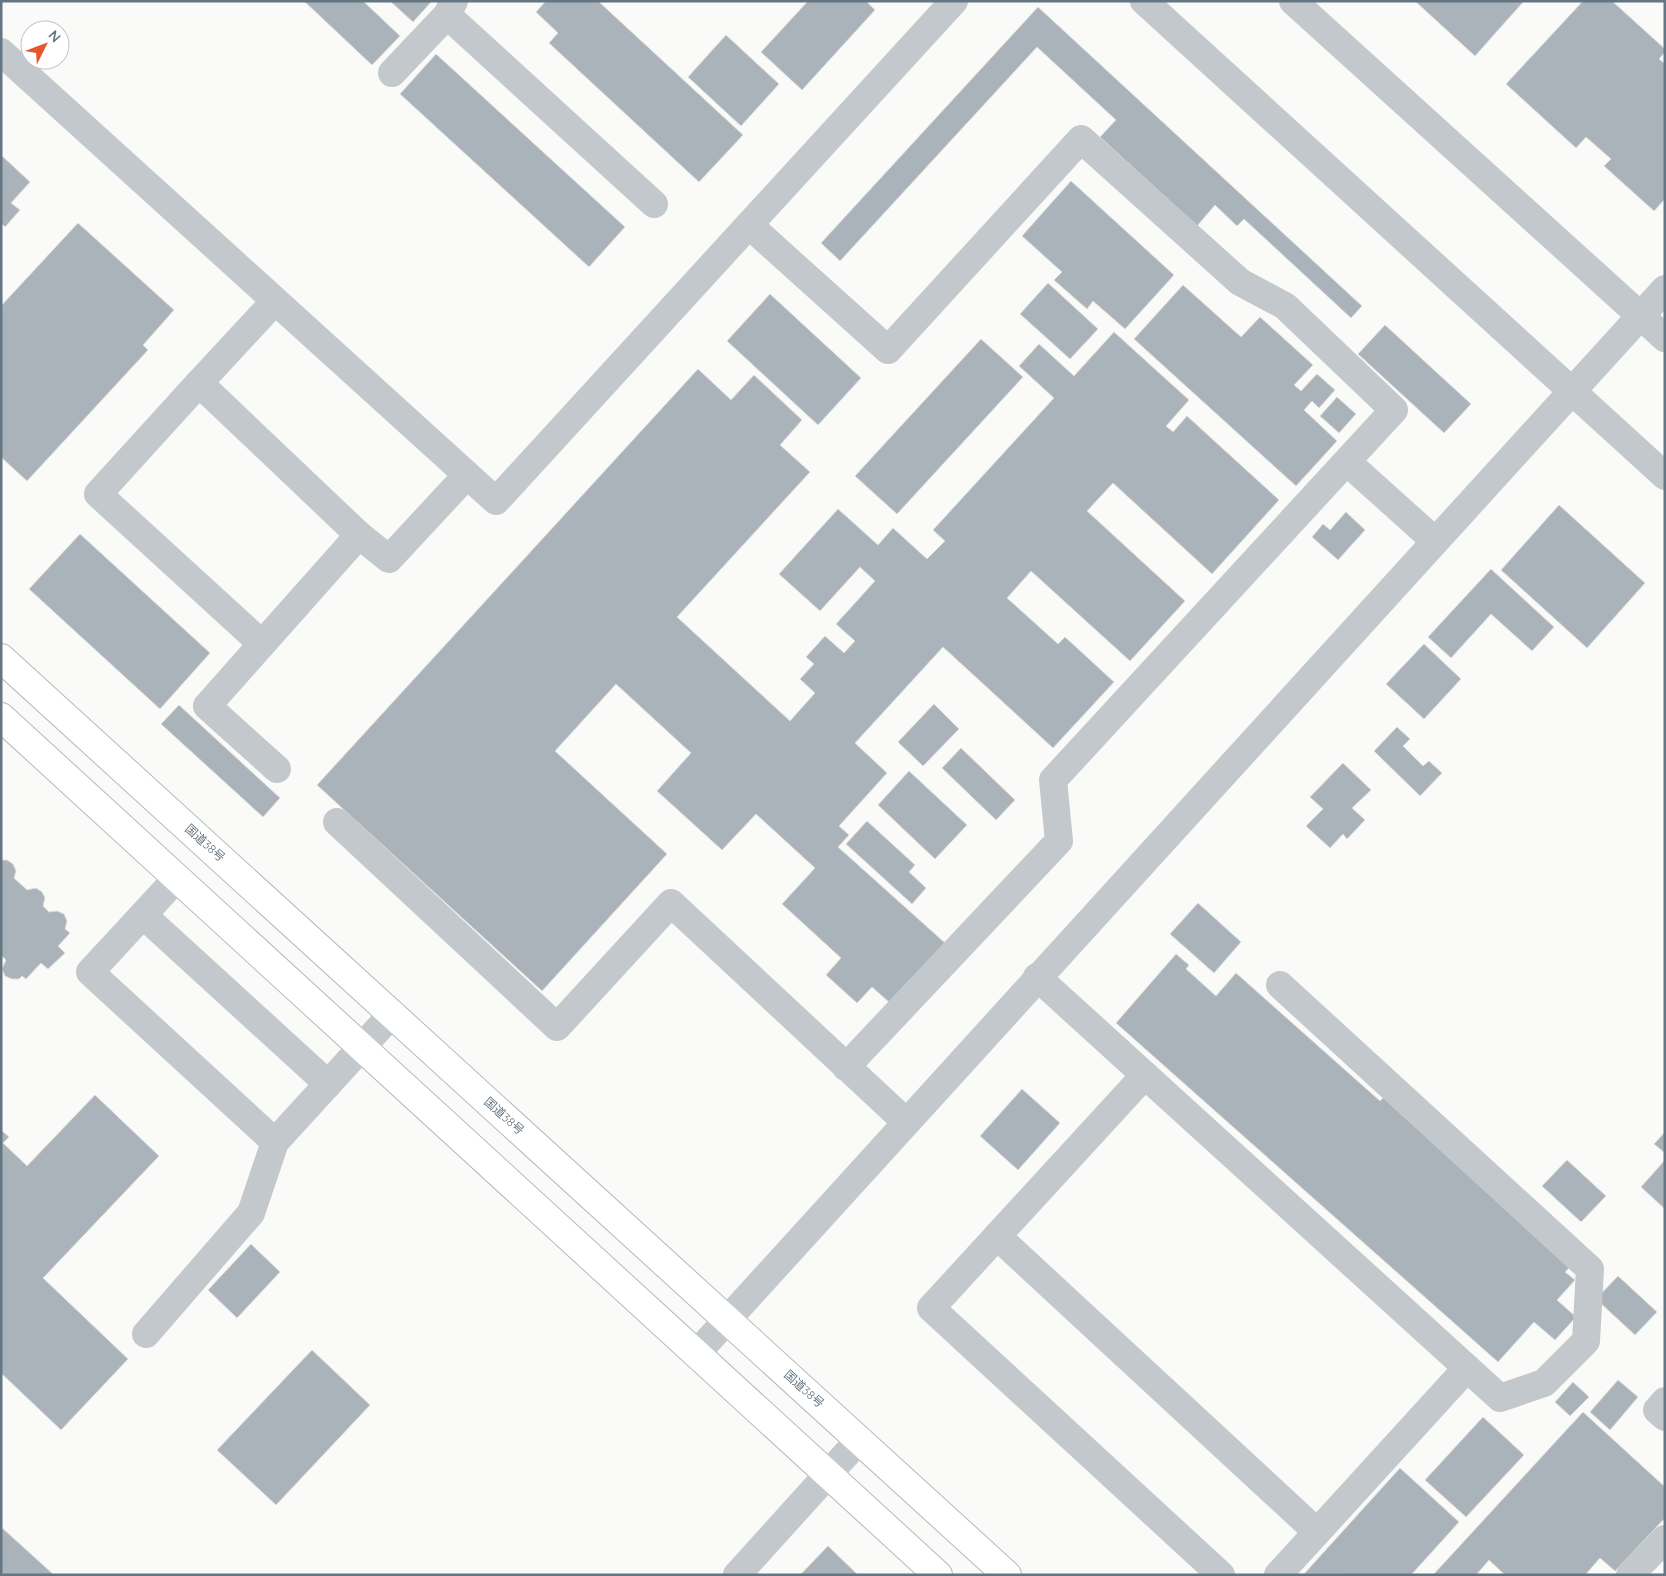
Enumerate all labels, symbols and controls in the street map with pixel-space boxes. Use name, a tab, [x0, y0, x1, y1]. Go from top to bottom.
north arrow	[20, 20, 70, 70]
text: N	[45, 26, 65, 46]
street label: 国道38号	[182, 821, 228, 865]
street label: 国道38号	[481, 1094, 527, 1138]
street label: 国道38号	[781, 1367, 827, 1411]

